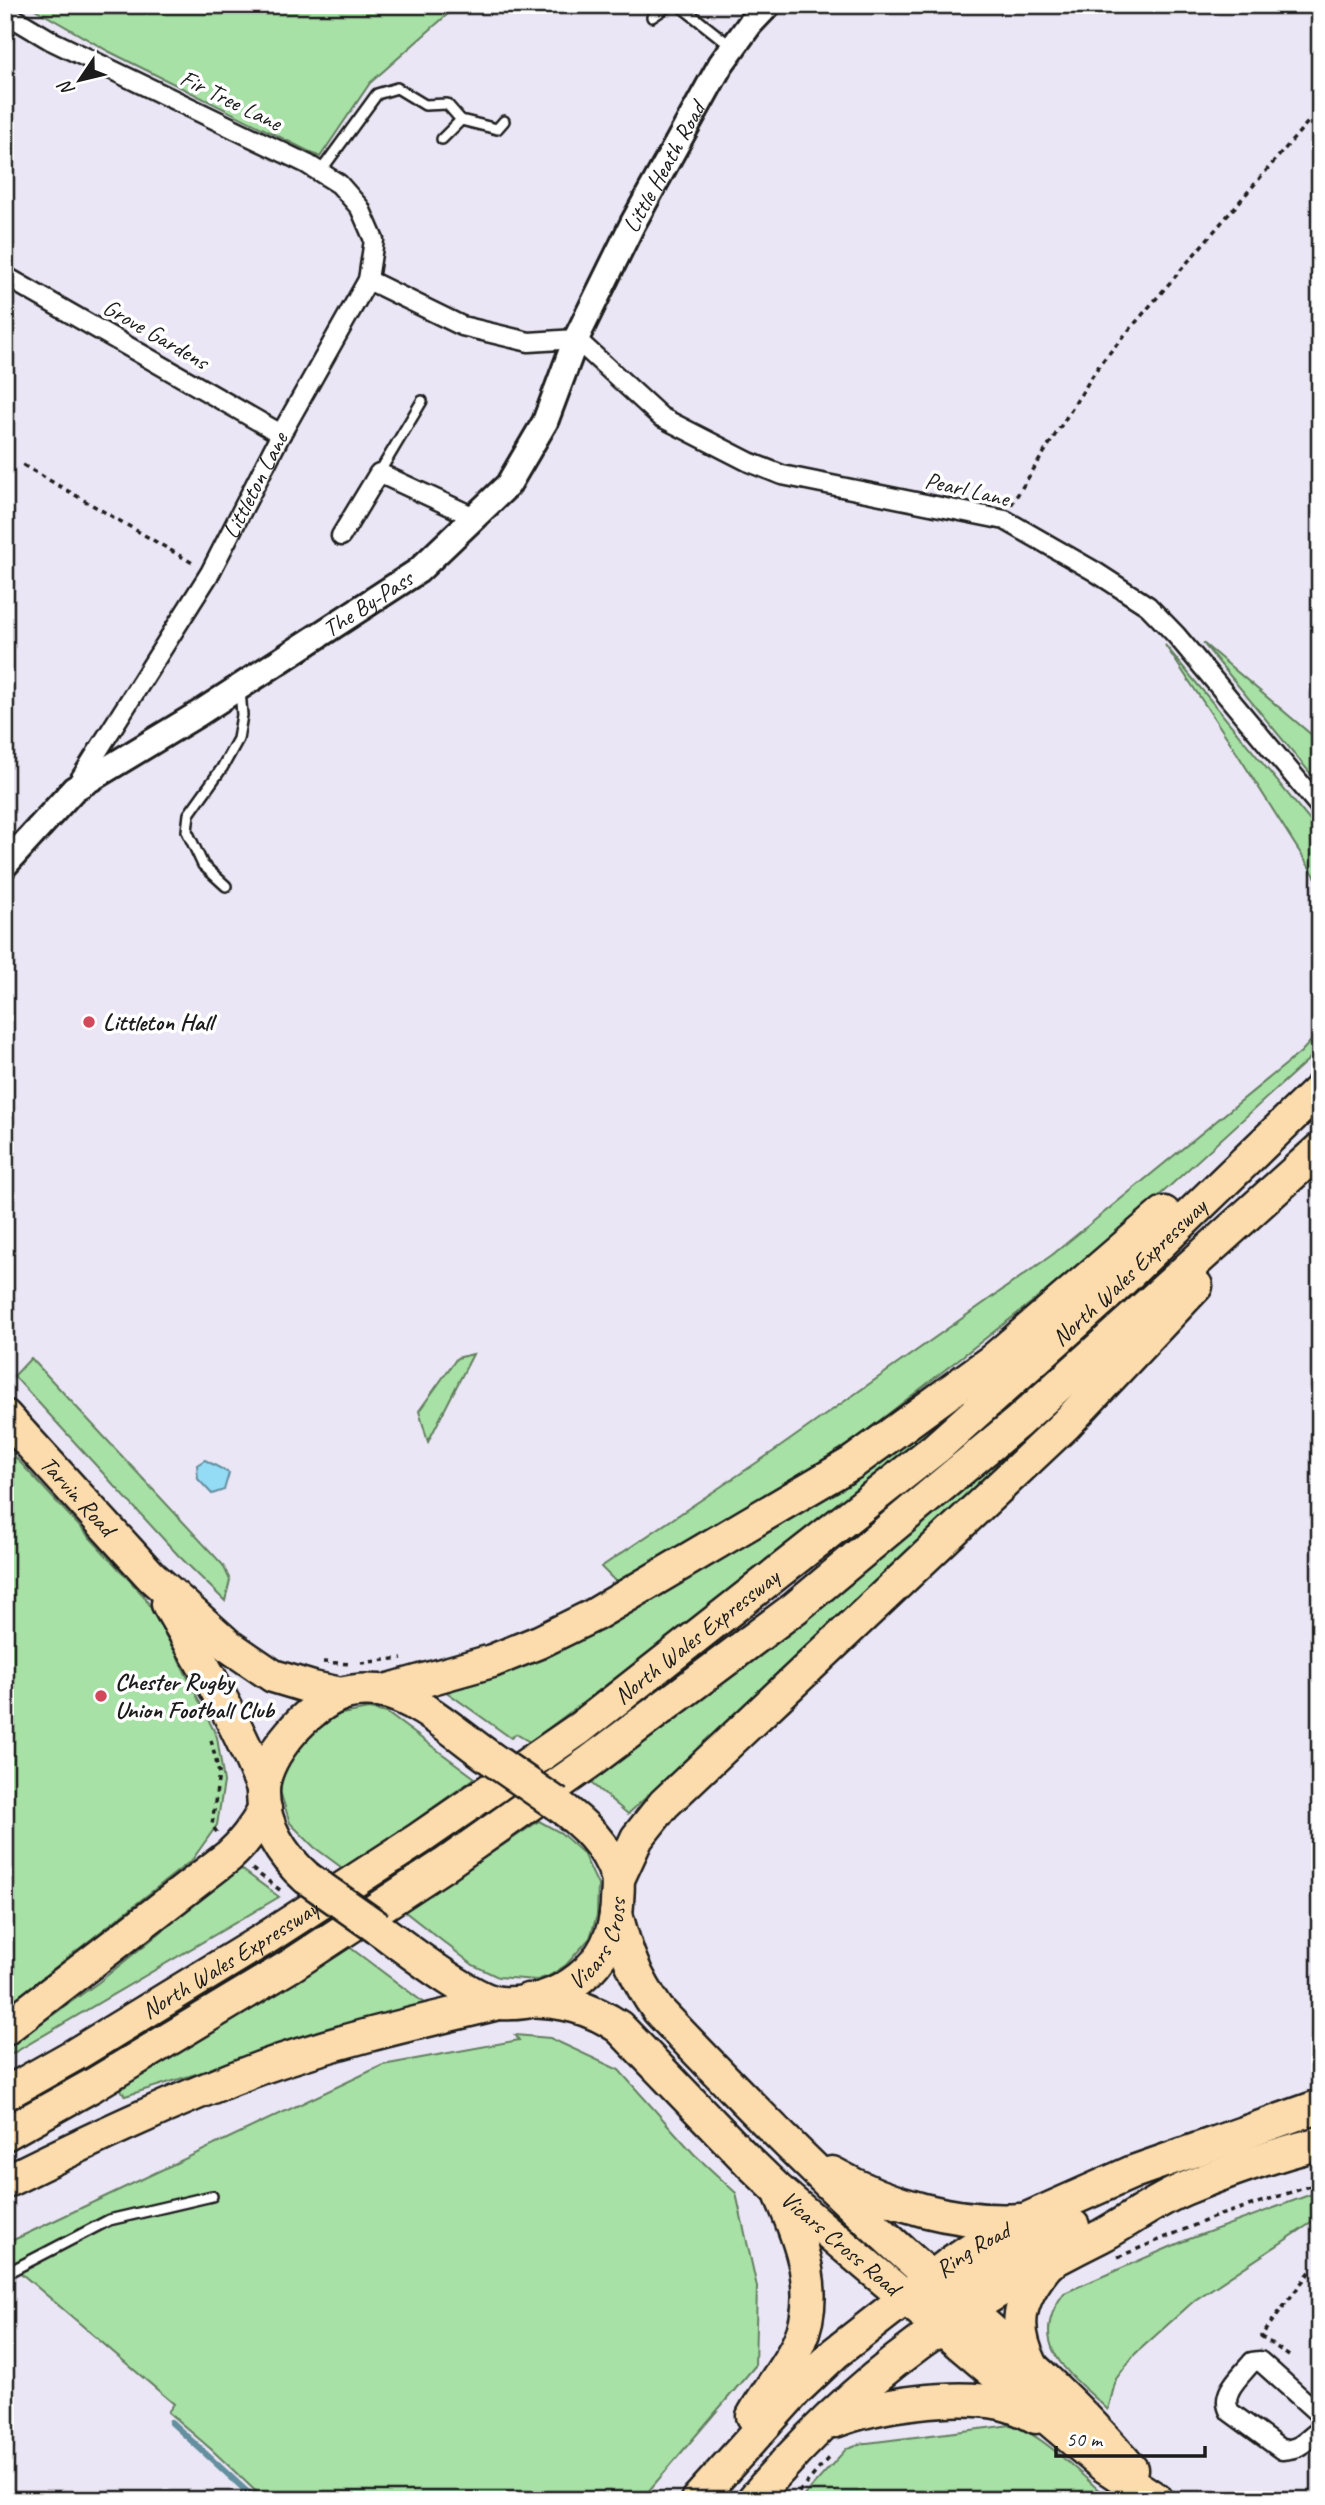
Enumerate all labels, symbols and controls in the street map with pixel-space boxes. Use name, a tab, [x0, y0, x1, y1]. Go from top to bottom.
north arrow	[46, 46, 116, 116]
street label: Fir Tree Lane	[175, 63, 289, 138]
text: N	[52, 75, 80, 101]
street label: Little Heath Road	[616, 94, 714, 237]
street label: Grove Gardens	[98, 292, 216, 377]
street label: Littleton Lane	[215, 425, 295, 543]
street label: Pearl Lane	[922, 465, 1014, 514]
street label: The By-Pass	[317, 562, 420, 644]
place label: Littleton Hall	[103, 1007, 218, 1037]
marker: Littleton Hall	[81, 1014, 97, 1030]
street label: North Wales Expressway	[1045, 1191, 1214, 1352]
street label: Tarvin Road	[34, 1449, 124, 1545]
street label: North Wales Expressway	[608, 1561, 787, 1711]
place label: Chester Rugby Union Football Club	[115, 1667, 275, 1725]
marker: Chester Rugby Union Football Club	[93, 1688, 109, 1704]
street label: North Wales Expressway	[136, 1892, 325, 2025]
street label: Vicars Cross	[562, 1896, 632, 1996]
street label: Vicars Cross Road	[775, 2184, 909, 2304]
street label: Ring Road	[929, 2214, 1018, 2284]
scale bar	[1056, 2414, 1204, 2458]
text: 50 m	[1066, 2426, 1104, 2452]

